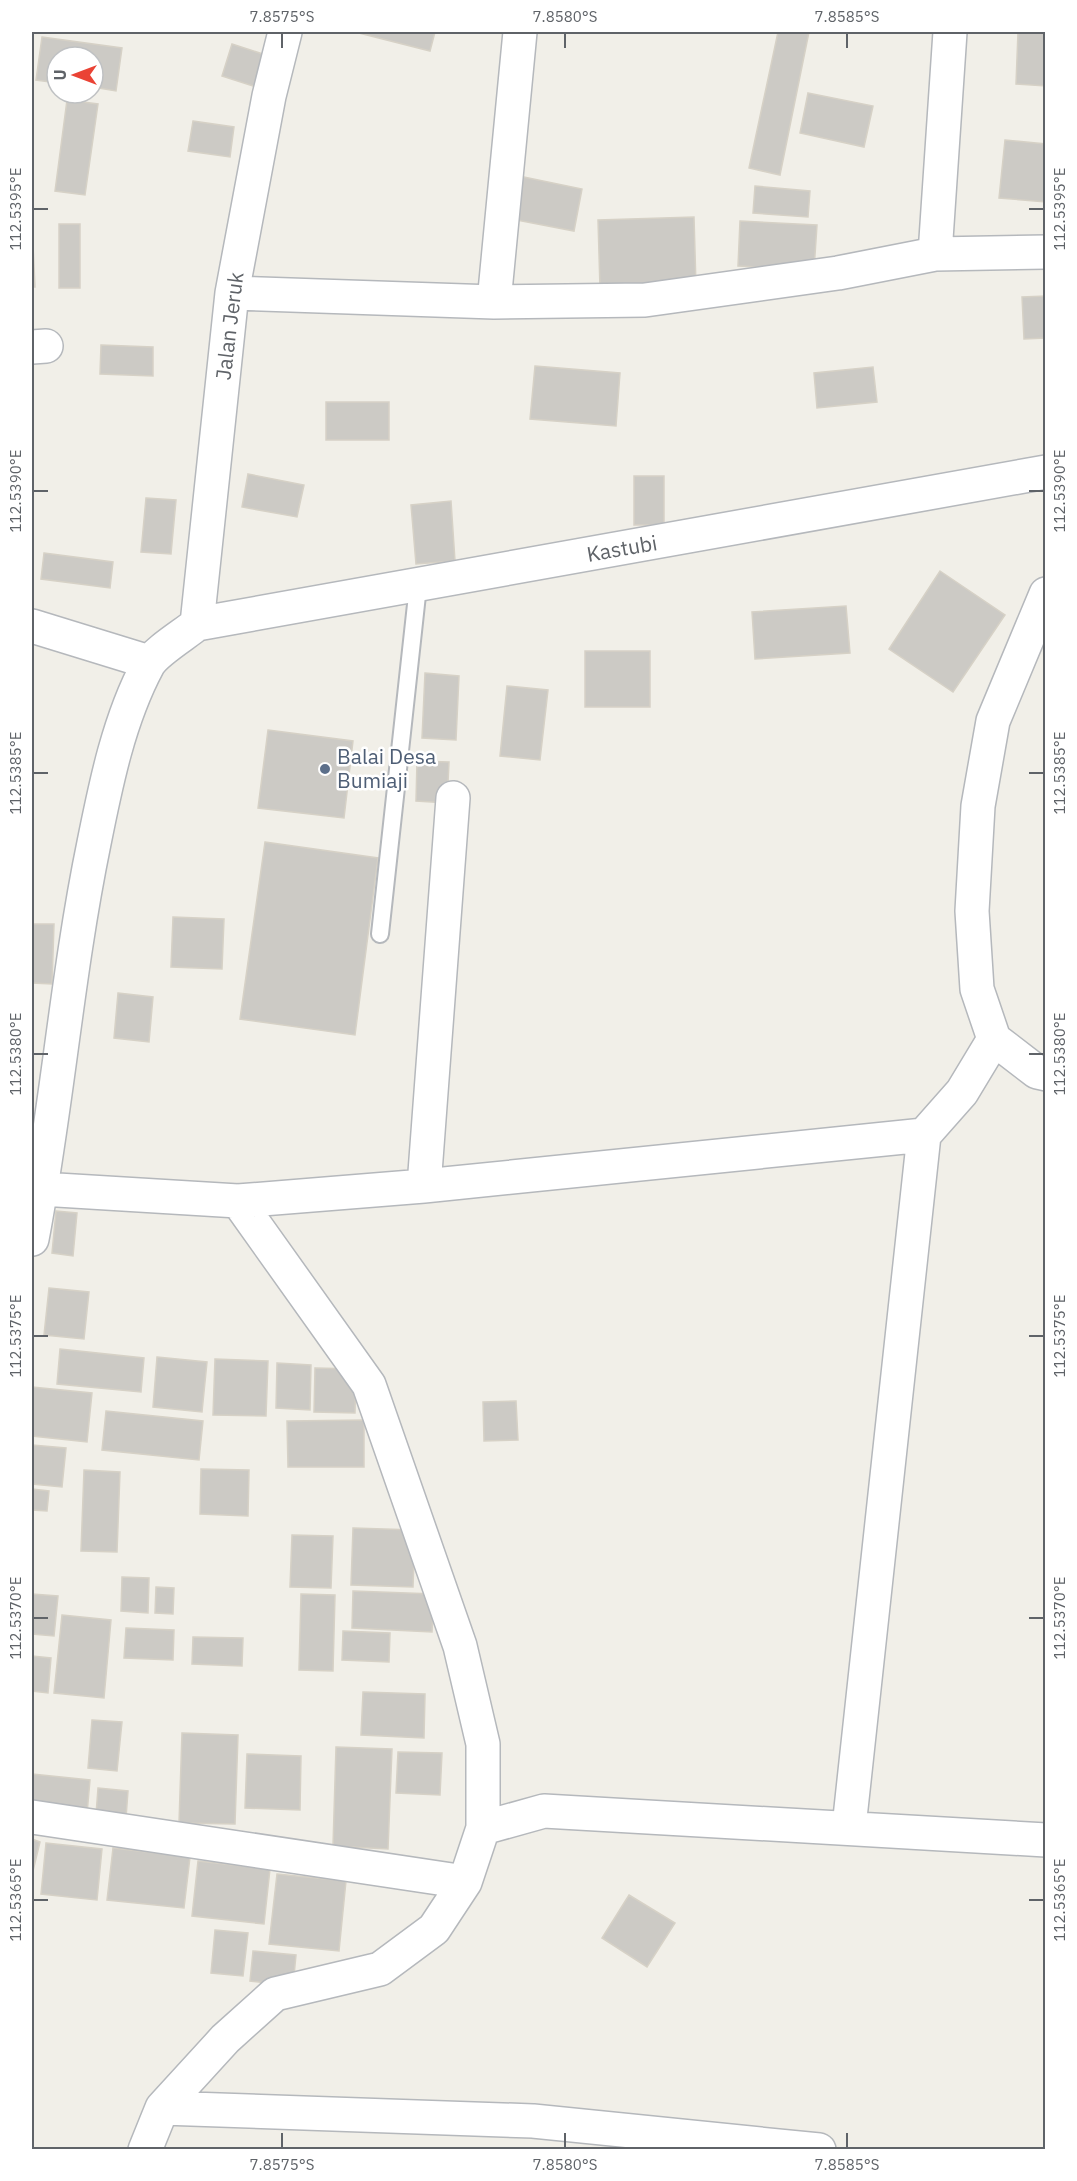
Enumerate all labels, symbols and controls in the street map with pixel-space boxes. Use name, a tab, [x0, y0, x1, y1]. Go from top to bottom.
text: 7.8575°S	[250, 7, 314, 26]
text: 7.8580°S	[533, 7, 597, 26]
text: 7.8585°S	[815, 7, 879, 26]
north arrow	[45, 45, 105, 105]
text: U	[50, 69, 70, 81]
text: 112.5395°E	[6, 168, 25, 250]
text: 112.5395°E	[1050, 168, 1069, 250]
street label: Jalan Jeruk	[208, 270, 250, 382]
text: 112.5390°E	[6, 450, 25, 532]
text: 112.5390°E	[1050, 450, 1069, 532]
street label: Kastubi	[584, 528, 659, 568]
text: 112.5385°E	[6, 732, 25, 814]
text: 112.5385°E	[1050, 732, 1069, 814]
place label: Balai Desa Bumiaji	[337, 742, 436, 794]
marker: Balai Desa Bumiaji	[318, 762, 332, 776]
text: 112.5380°E	[6, 1013, 25, 1095]
text: 112.5380°E	[1050, 1013, 1069, 1095]
text: 112.5375°E	[6, 1295, 25, 1377]
text: 112.5375°E	[1050, 1295, 1069, 1377]
text: 112.5370°E	[6, 1577, 25, 1659]
text: 112.5370°E	[1050, 1577, 1069, 1659]
text: 112.5365°E	[6, 1859, 25, 1941]
text: 112.5365°E	[1050, 1859, 1069, 1941]
text: 7.8575°S	[250, 2155, 314, 2174]
text: 7.8580°S	[533, 2155, 597, 2174]
text: 7.8585°S	[815, 2155, 879, 2174]

